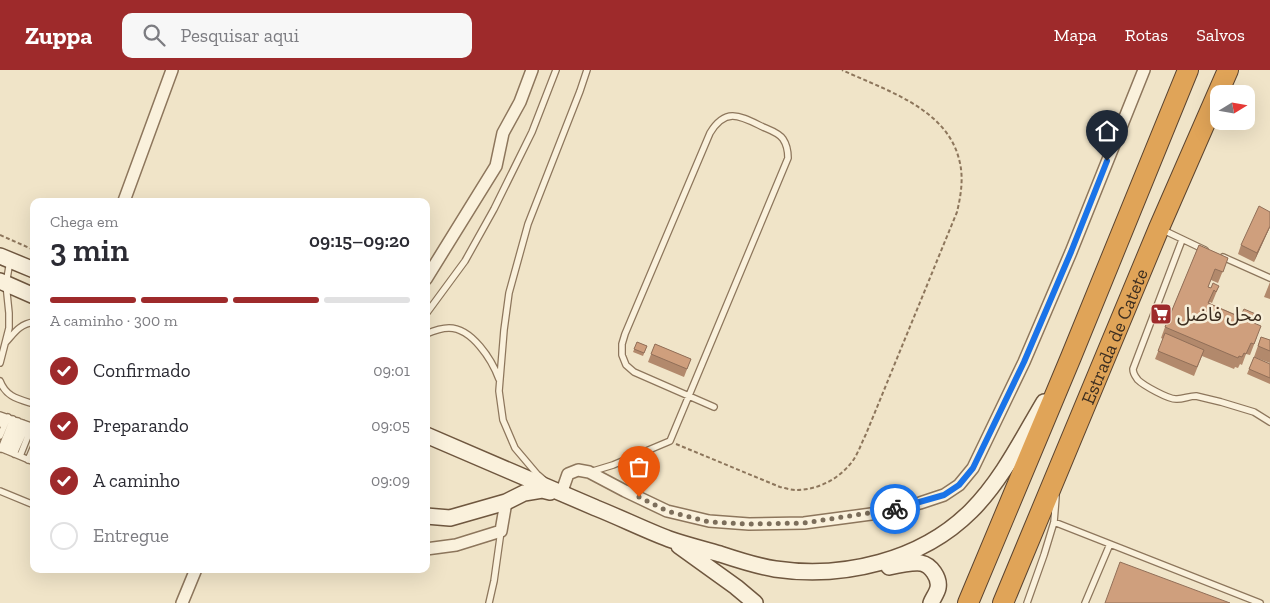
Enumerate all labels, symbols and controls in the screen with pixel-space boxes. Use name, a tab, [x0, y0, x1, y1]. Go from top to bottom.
search box	[122, 13, 472, 58]
text: Zuppa	[25, 21, 92, 50]
icon: search	[140, 21, 168, 49]
text: Pesquisar aqui	[180, 24, 299, 47]
text: Mapa	[1054, 24, 1097, 46]
text: Rotas	[1125, 24, 1168, 46]
text: Salvos	[1196, 24, 1245, 46]
north arrow	[1210, 85, 1255, 130]
map controls	[1210, 85, 1255, 130]
pin	[1086, 110, 1128, 161]
icon: home	[1093, 117, 1121, 145]
text: Chega em	[50, 212, 118, 231]
text: 09:15–09:20	[309, 229, 410, 252]
text: 3 min	[50, 231, 129, 269]
street label: Estrada de Catete	[1076, 265, 1152, 407]
supermarket icon: محل فاضل	[1149, 302, 1173, 326]
place label: محل فاضل	[1177, 303, 1262, 326]
text: A caminho · 300 m	[50, 311, 178, 330]
icon: check	[50, 357, 78, 385]
text: Confirmado	[93, 359, 190, 382]
text: 09:01	[373, 361, 410, 380]
icon: check	[50, 412, 78, 440]
text: Preparando	[93, 414, 189, 437]
text: 09:05	[371, 416, 410, 435]
pin	[618, 446, 660, 497]
icon: bag	[625, 453, 653, 481]
icon: check	[50, 467, 78, 495]
text: A caminho	[93, 469, 180, 492]
text: 09:09	[371, 471, 410, 490]
courier	[870, 484, 920, 534]
icon: bike	[881, 495, 909, 523]
text: Entregue	[93, 524, 169, 547]

